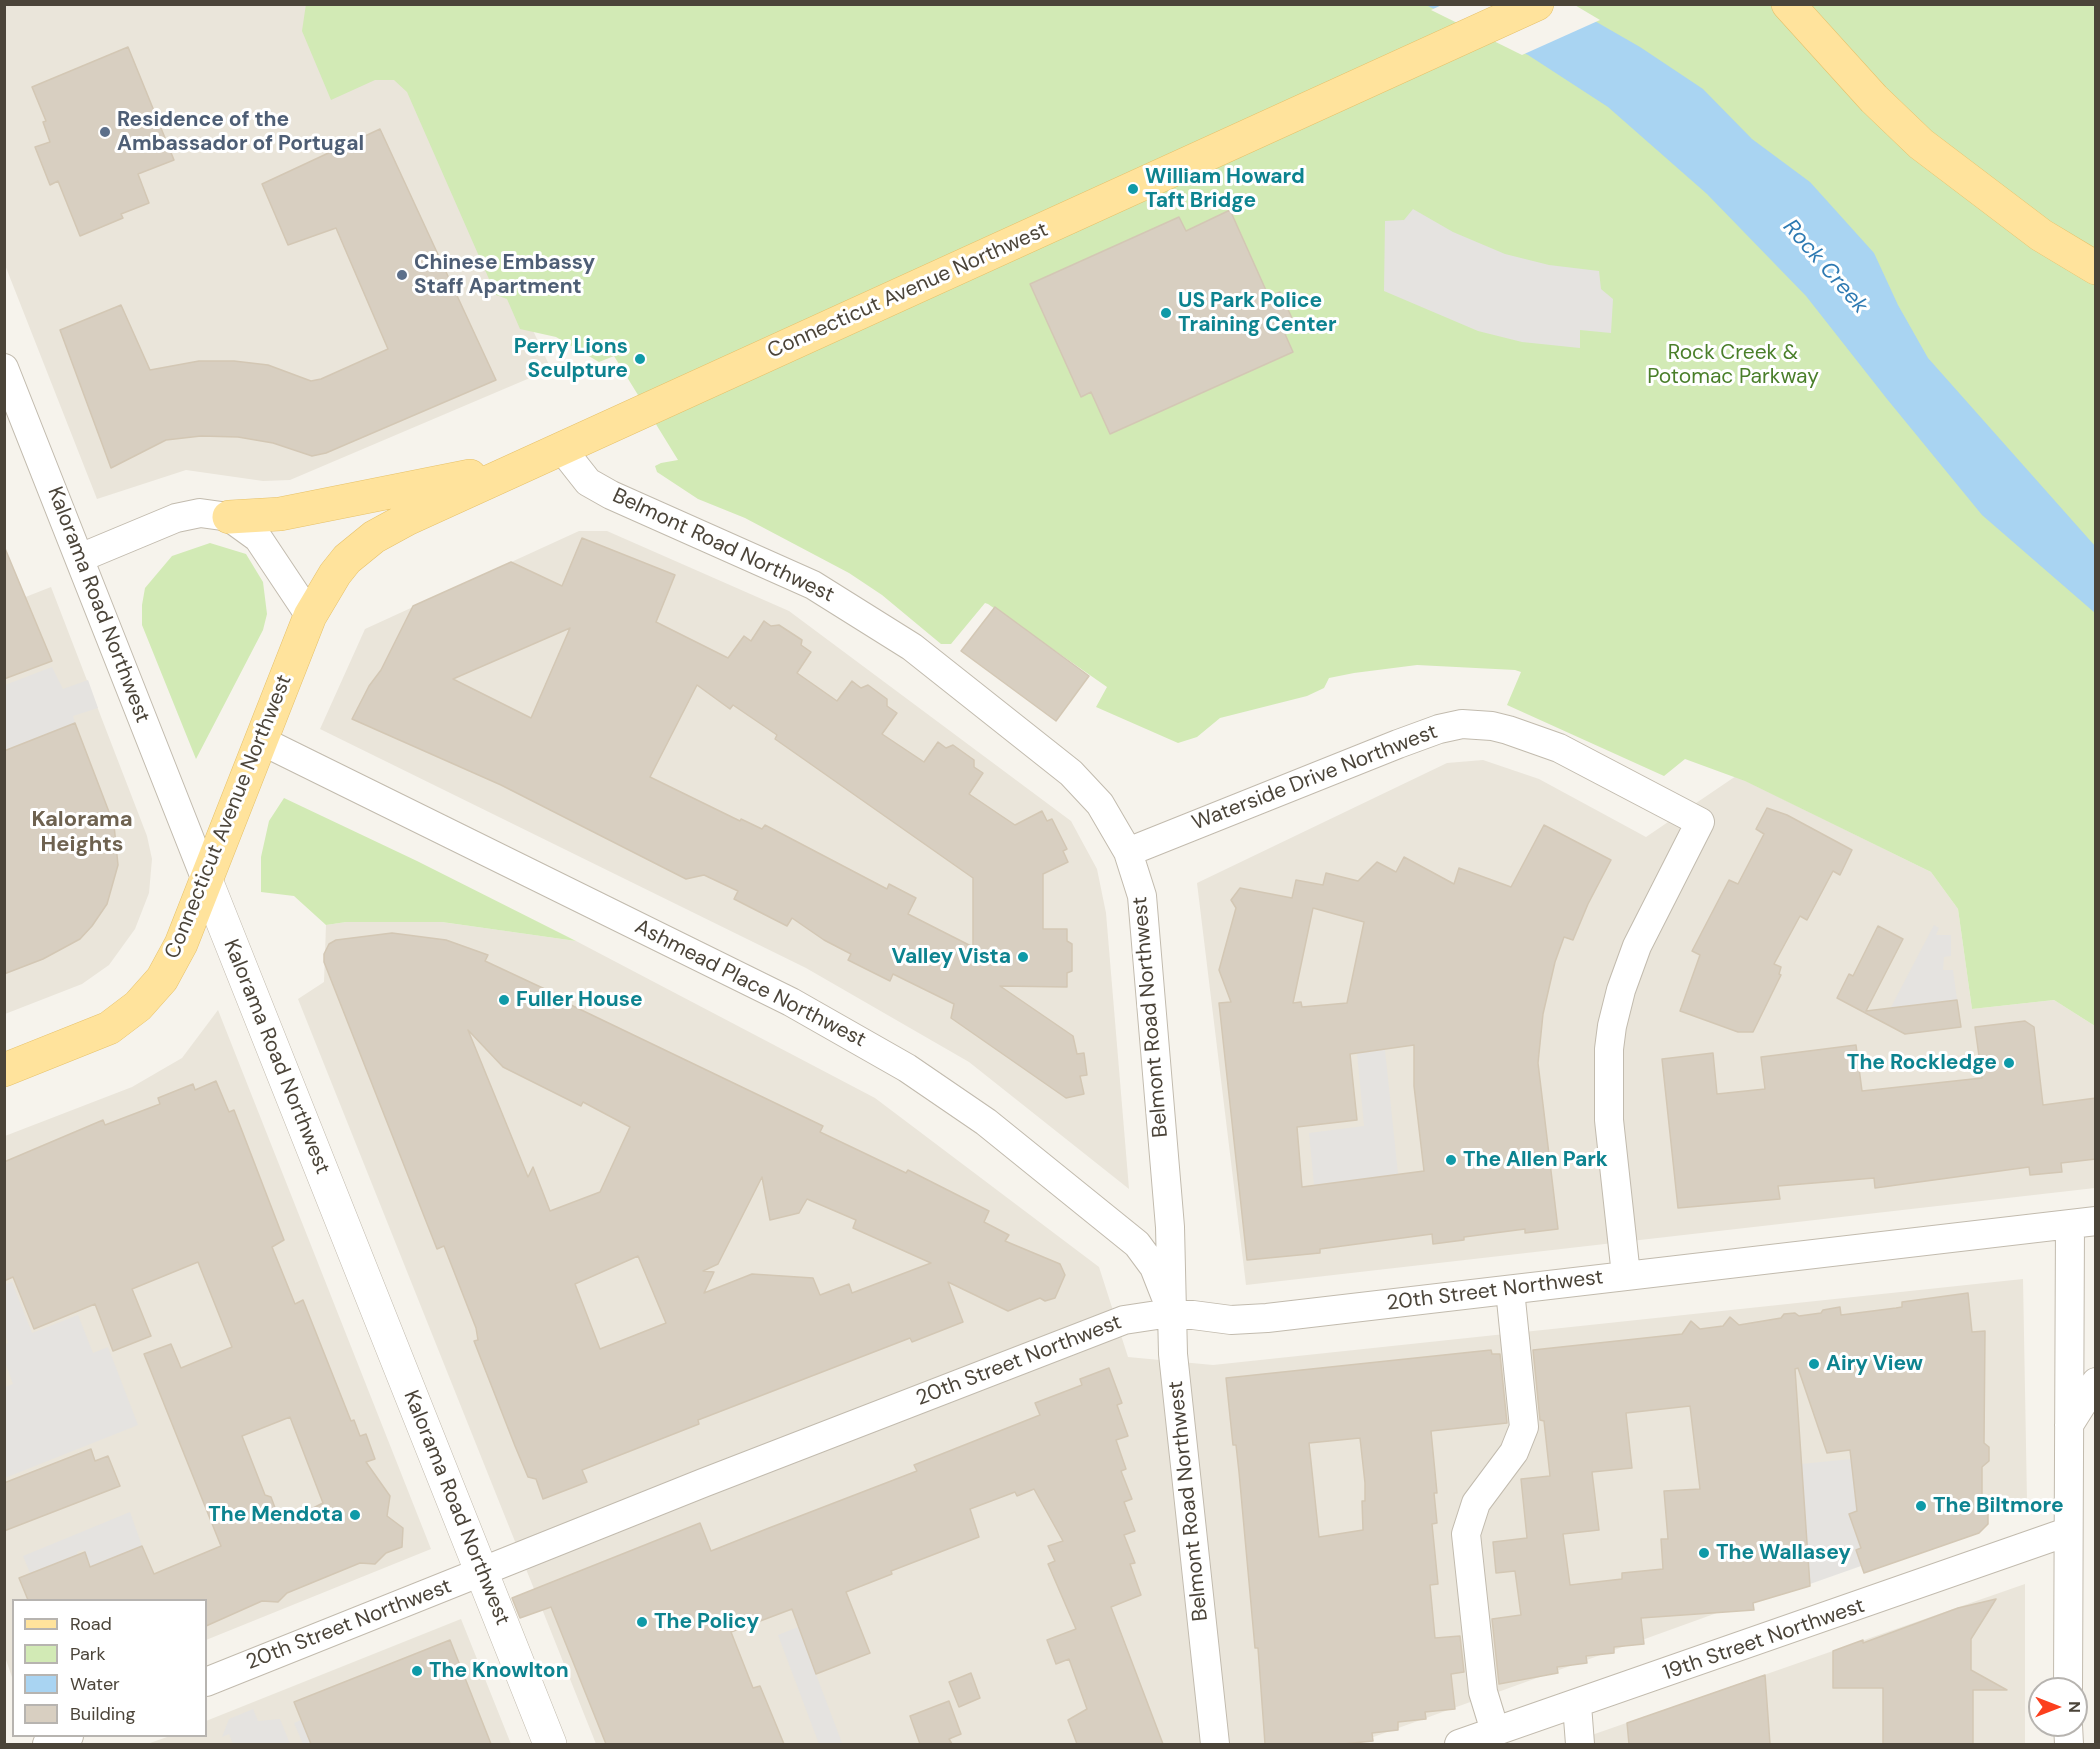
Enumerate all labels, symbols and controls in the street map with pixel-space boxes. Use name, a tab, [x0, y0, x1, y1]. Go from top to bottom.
place label: Residence of the Ambassador of Portugal	[117, 107, 364, 157]
marker: Residence of the Ambassador of Portugal	[98, 125, 112, 139]
place label: William Howard Taft Bridge	[1145, 164, 1305, 214]
marker: William Howard Taft Bridge	[1126, 182, 1140, 196]
water label: Rock Creek	[1777, 215, 1873, 319]
street label: Connecticut Avenue Northwest	[764, 218, 1052, 364]
place label: Chinese Embassy Staff Apartment	[414, 250, 595, 300]
marker: Chinese Embassy Staff Apartment	[395, 268, 409, 282]
place label: US Park Police Training Center	[1178, 288, 1336, 338]
marker: US Park Police Training Center	[1159, 306, 1173, 320]
place label: Perry Lions Sculpture	[514, 334, 628, 384]
park label: Rock Creek & Potomac Parkway	[1647, 340, 1819, 390]
marker: Perry Lions Sculpture	[633, 352, 647, 366]
street label: Kalorama Road Northwest	[41, 483, 155, 727]
street label: Belmont Road Northwest	[608, 484, 838, 608]
street label: Connecticut Avenue Northwest	[160, 671, 298, 963]
street label: Waterside Drive Northwest	[1189, 720, 1441, 836]
district label: Kalorama Heights	[31, 807, 133, 858]
street label: Belmont Road Northwest	[1128, 896, 1174, 1138]
street label: Ashmead Place Northwest	[630, 915, 870, 1053]
street label: Kalorama Road Northwest	[217, 936, 335, 1178]
place label: Valley Vista	[891, 944, 1011, 970]
marker: Valley Vista	[1016, 950, 1030, 964]
place label: Fuller House	[516, 987, 643, 1013]
marker: Fuller House	[497, 993, 511, 1007]
place label: The Rockledge	[1847, 1050, 1997, 1076]
marker: The Rockledge	[2002, 1056, 2016, 1070]
place label: The Allen Park	[1463, 1147, 1608, 1173]
marker: The Allen Park	[1444, 1153, 1458, 1167]
street label: 20th Street Northwest	[1385, 1265, 1605, 1317]
street label: 20th Street Northwest	[913, 1310, 1125, 1412]
place label: Airy View	[1826, 1351, 1923, 1377]
marker: Airy View	[1807, 1357, 1821, 1371]
street label: Belmont Road Northwest	[1164, 1380, 1214, 1622]
street label: Kalorama Road Northwest	[397, 1387, 515, 1629]
place label: The Biltmore	[1933, 1493, 2064, 1519]
marker: The Biltmore	[1914, 1499, 1928, 1513]
place label: The Mendota	[208, 1502, 343, 1528]
marker: The Mendota	[348, 1508, 362, 1522]
place label: The Wallasey	[1716, 1540, 1851, 1566]
marker: The Wallasey	[1697, 1546, 1711, 1560]
street label: 20th Street Northwest	[243, 1574, 455, 1676]
street label: 19th Street Northwest	[1660, 1594, 1868, 1686]
legend	[12, 1599, 207, 1737]
place label: The Policy	[654, 1609, 759, 1635]
text: Road	[70, 1612, 112, 1636]
marker: The Policy	[635, 1615, 649, 1629]
text: Park	[70, 1642, 106, 1666]
place label: The Knowlton	[429, 1658, 569, 1684]
marker: The Knowlton	[410, 1664, 424, 1678]
text: Water	[70, 1672, 120, 1696]
north arrow	[2028, 1677, 2088, 1737]
text: N	[2064, 1701, 2085, 1713]
text: Building	[70, 1702, 135, 1726]

